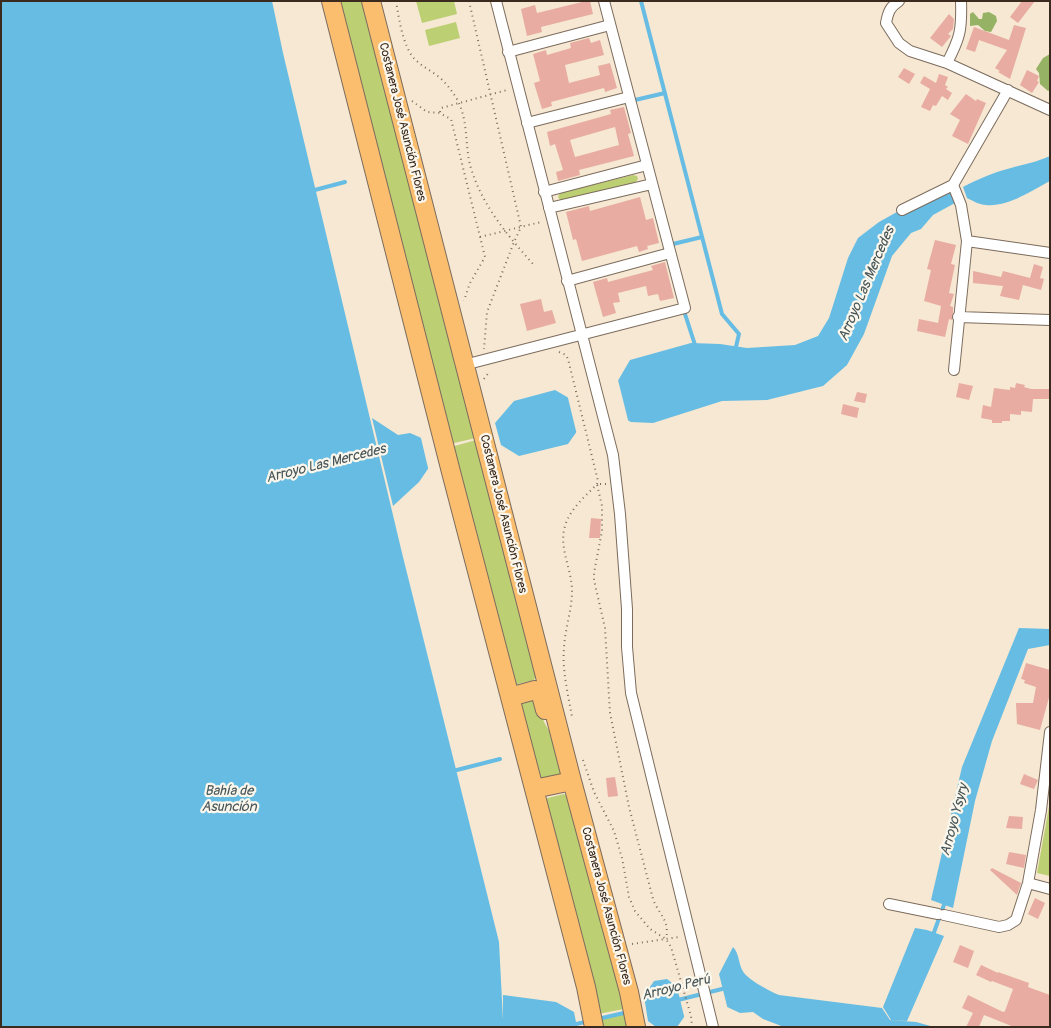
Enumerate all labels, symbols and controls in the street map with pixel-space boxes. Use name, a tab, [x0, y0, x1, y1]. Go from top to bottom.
street label: Costanera José Asunción Flores	[375, 41, 429, 203]
water label: Arroyo Las Mercedes	[835, 224, 899, 344]
street label: Costanera José Asunción Flores	[476, 433, 530, 595]
water label: Arroyo Las Mercedes	[264, 441, 388, 487]
water label: Arroyo Ysyry	[937, 782, 973, 858]
water label: Bahía de Asunción	[201, 783, 257, 816]
street label: Costanera José Asunción Flores	[578, 826, 634, 986]
water label: Arroyo Perú	[640, 971, 712, 1005]

